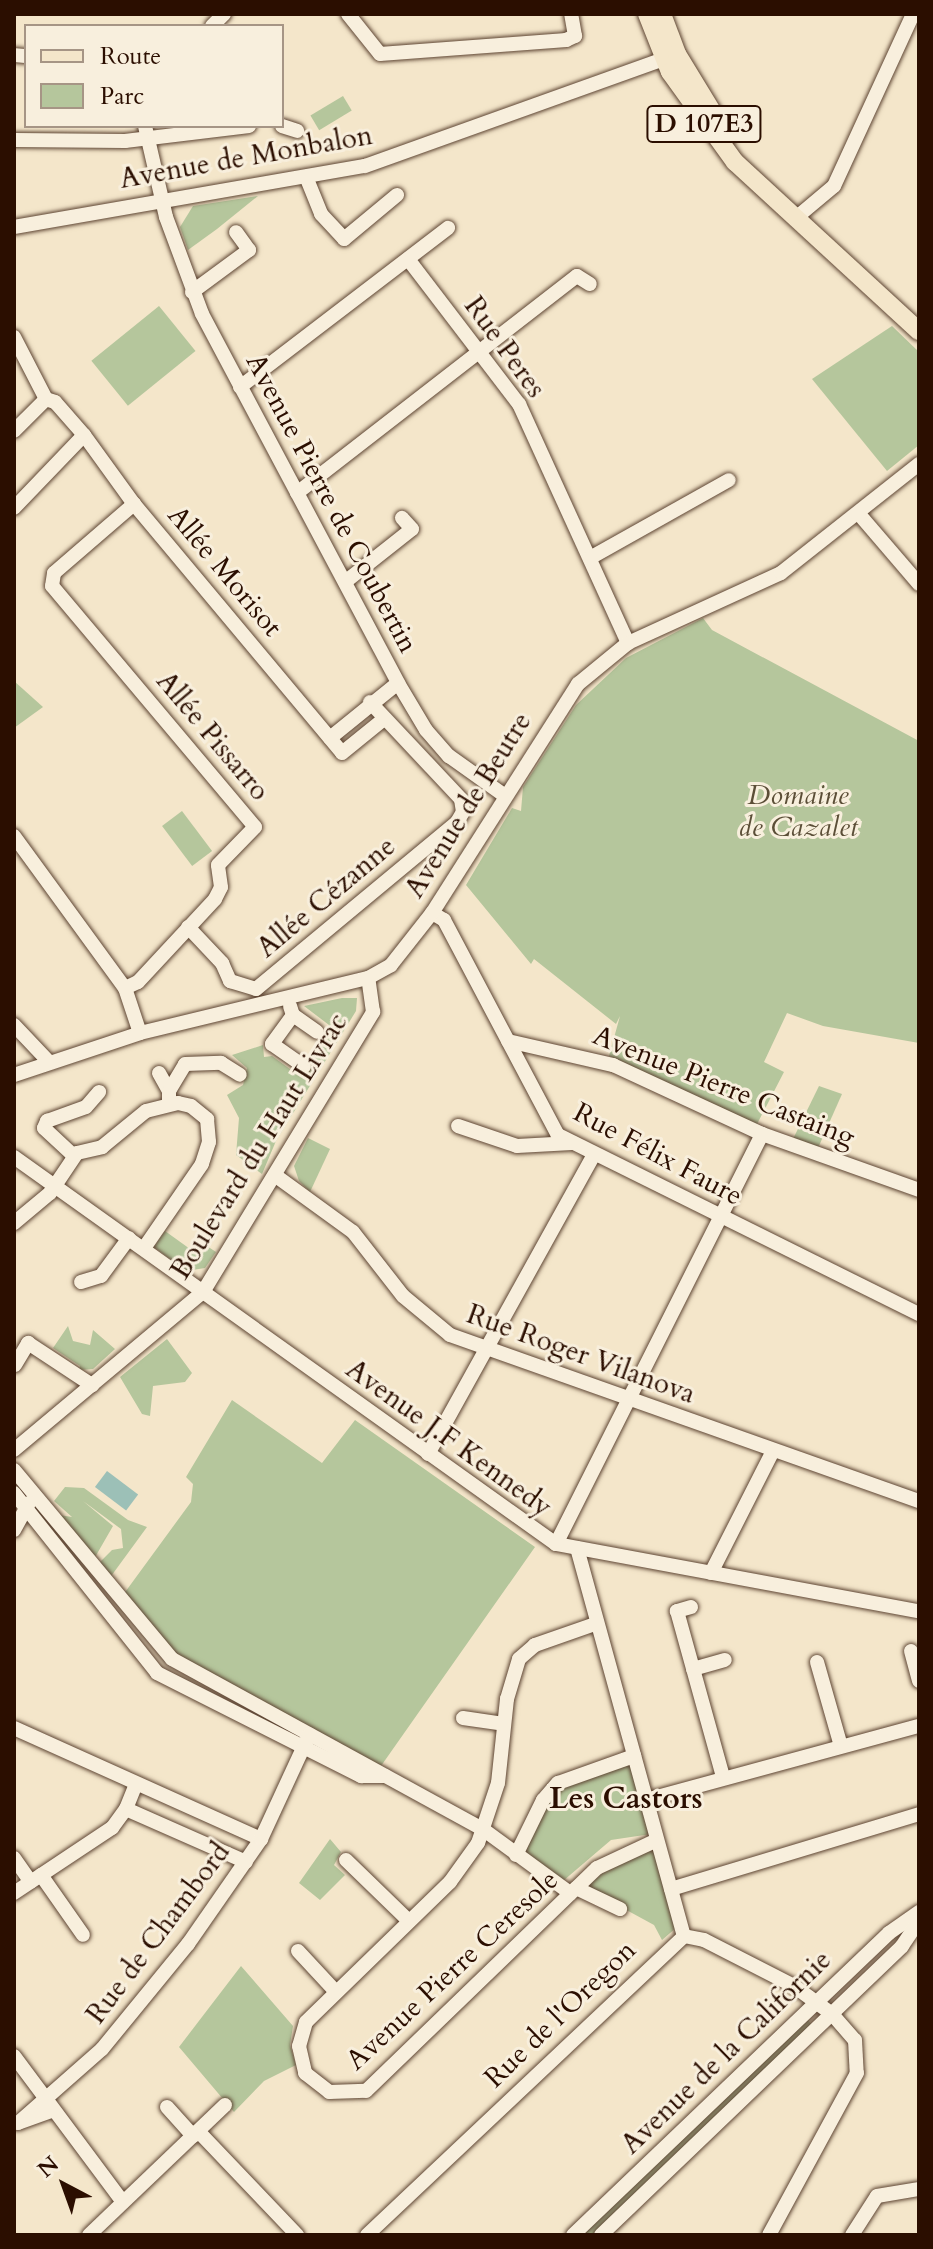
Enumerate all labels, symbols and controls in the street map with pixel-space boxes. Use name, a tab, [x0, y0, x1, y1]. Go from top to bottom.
legend	[24, 24, 284, 128]
text: Route	[100, 40, 161, 73]
text: Parc	[100, 80, 144, 113]
road number: D 107E3	[646, 102, 762, 146]
street label: Avenue de Monbalon	[117, 118, 375, 196]
street label: Rue Peres	[457, 290, 553, 404]
street label: Avenue Pierre de Coubertin	[239, 348, 425, 658]
street label: Allée Morisot	[161, 499, 289, 643]
street label: Allée Pissarro	[149, 665, 277, 807]
street label: Avenue de Beutre	[397, 706, 539, 904]
park label: Domaine de Cazalet	[738, 778, 858, 844]
street label: Allée Cézanne	[250, 829, 402, 965]
street label: Boulevard du Haut Livrac	[163, 1007, 355, 1285]
street label: Avenue Pierre Castaing	[588, 1018, 860, 1154]
street label: Rue Félix Faure	[568, 1095, 748, 1213]
street label: Rue Roger Vilanova	[462, 1297, 700, 1411]
street label: Avenue J.F Kennedy	[340, 1352, 558, 1524]
district label: Les Castors	[549, 1781, 703, 1817]
street label: Rue de Chambord	[79, 1836, 237, 2030]
street label: Avenue Pierre Ceresole	[339, 1863, 565, 2077]
street label: Rue de l'Oregon	[477, 1933, 643, 2095]
street label: Avenue de la Californie	[614, 1943, 838, 2161]
north arrow	[24, 2145, 104, 2225]
text: N	[31, 2149, 65, 2184]

